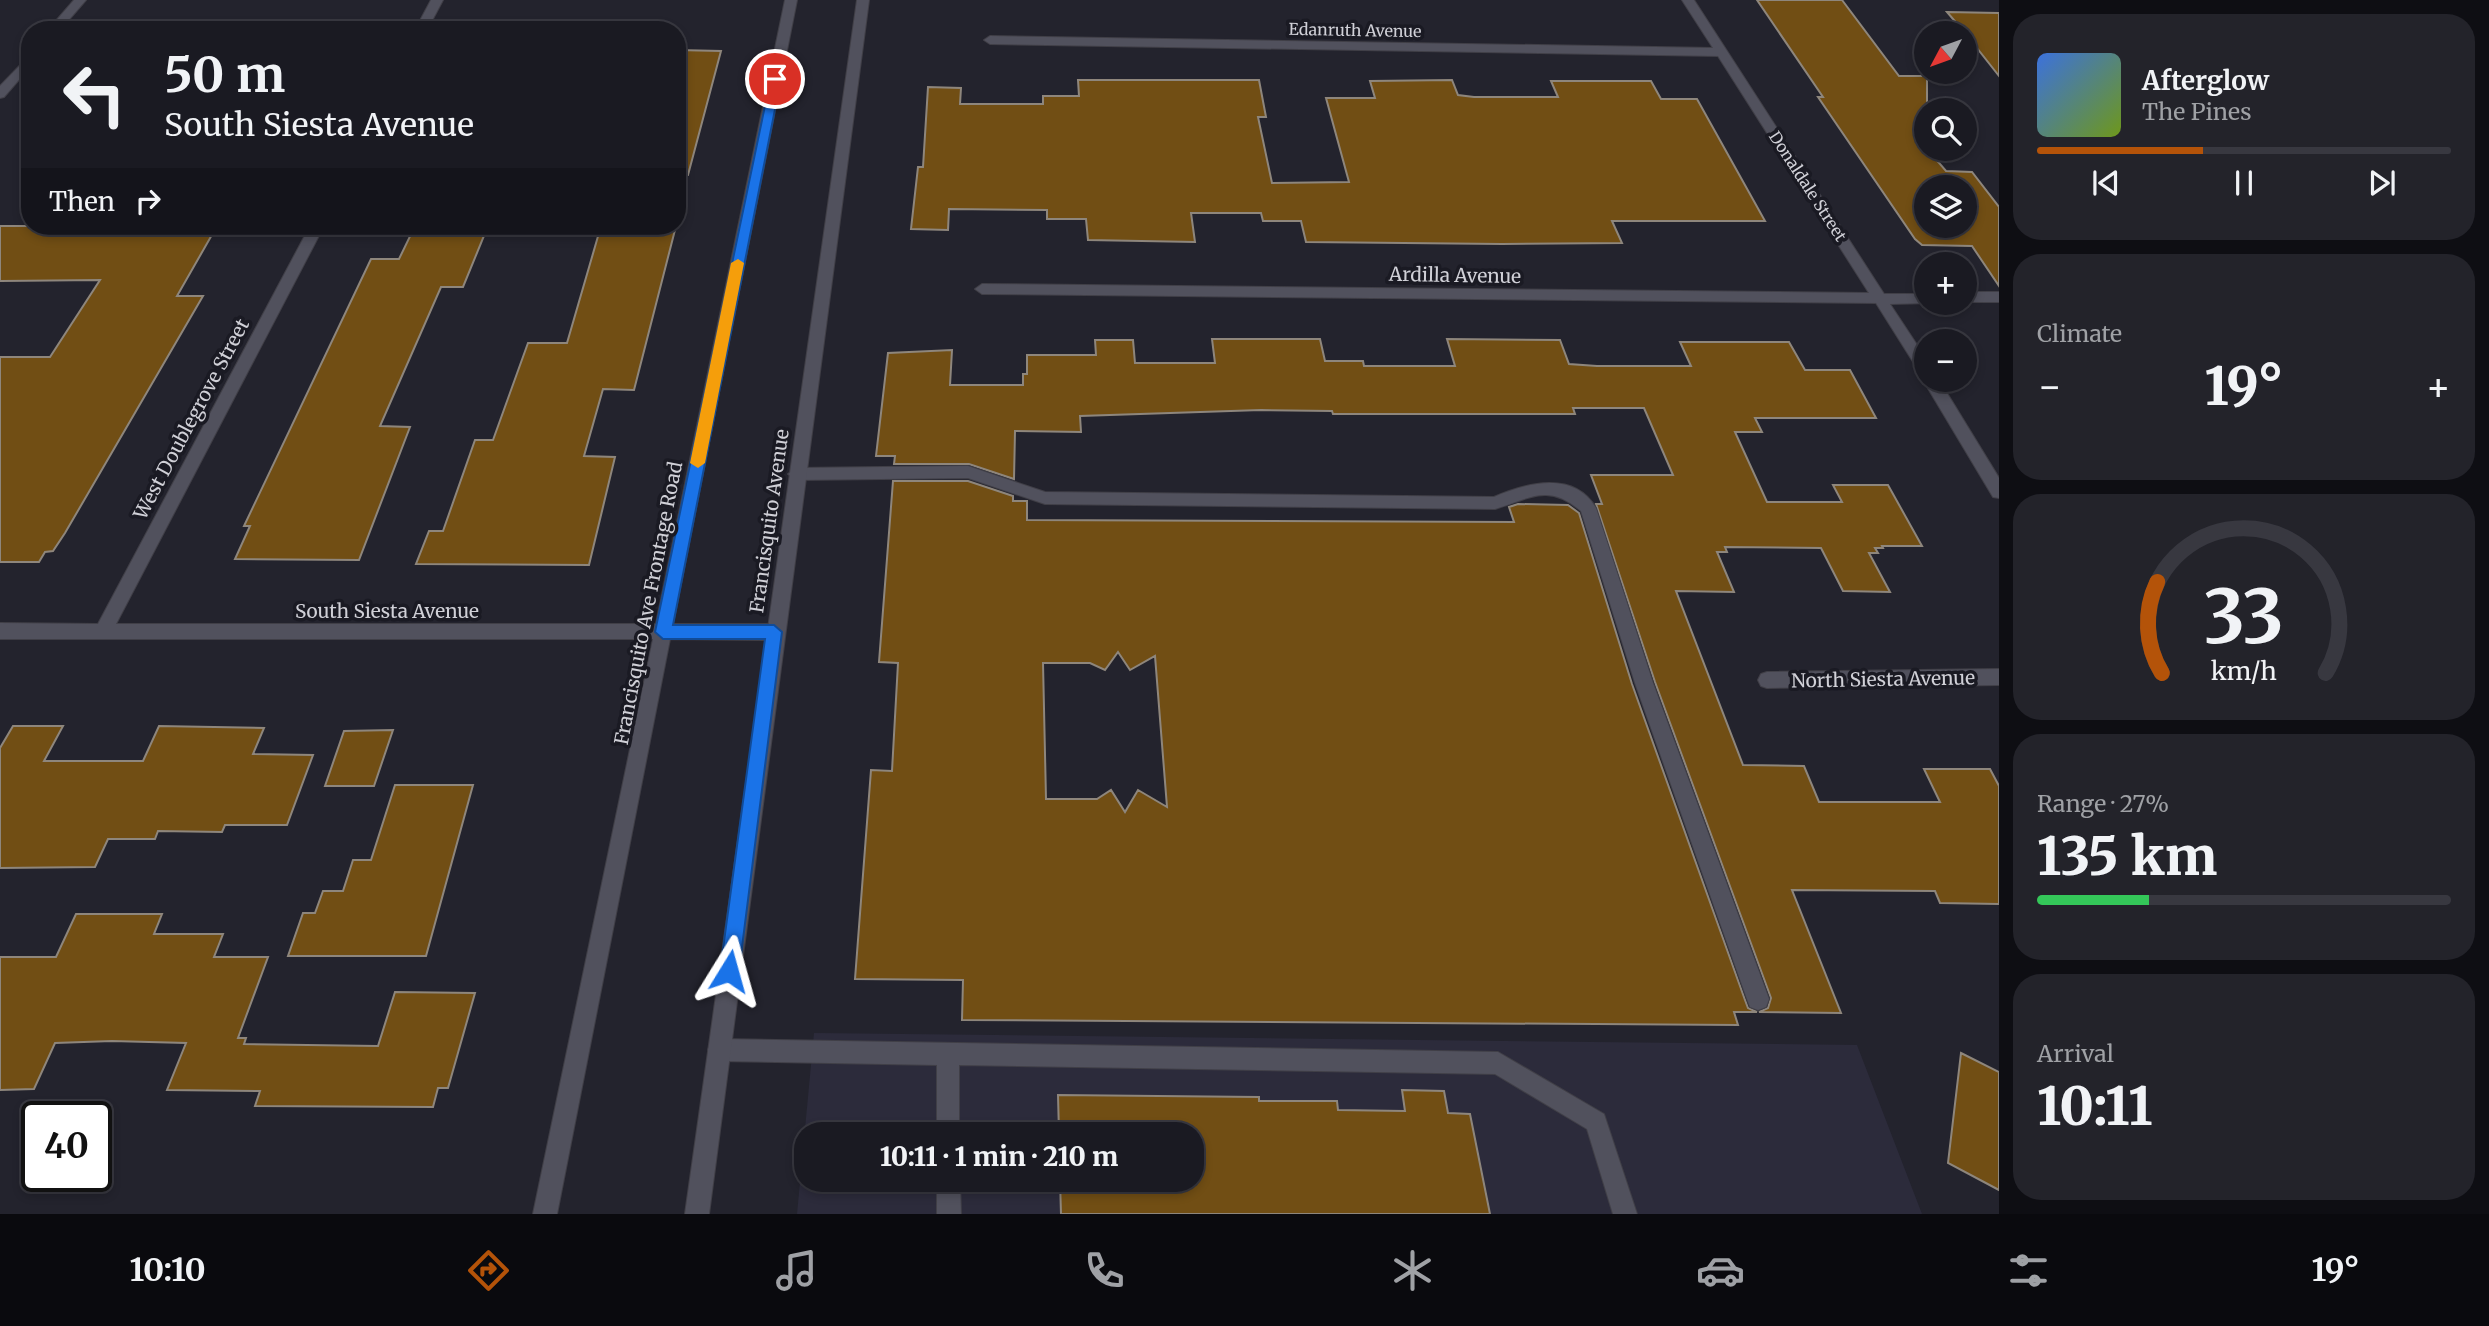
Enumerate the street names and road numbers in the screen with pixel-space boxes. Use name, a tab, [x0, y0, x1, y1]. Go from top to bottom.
street label: Edanruth Avenue	[1288, 19, 1422, 41]
street label: Donaldale Street	[1765, 127, 1851, 245]
street label: Ardilla Avenue	[1388, 262, 1521, 288]
street label: West Doublegrove Street	[127, 314, 254, 524]
street label: Francisquito Avenue	[744, 427, 794, 615]
street label: Francisquito Ave Frontage Road	[609, 459, 687, 747]
street label: South Siesta Avenue	[295, 599, 479, 623]
street label: North Siesta Avenue	[1791, 665, 1975, 693]

